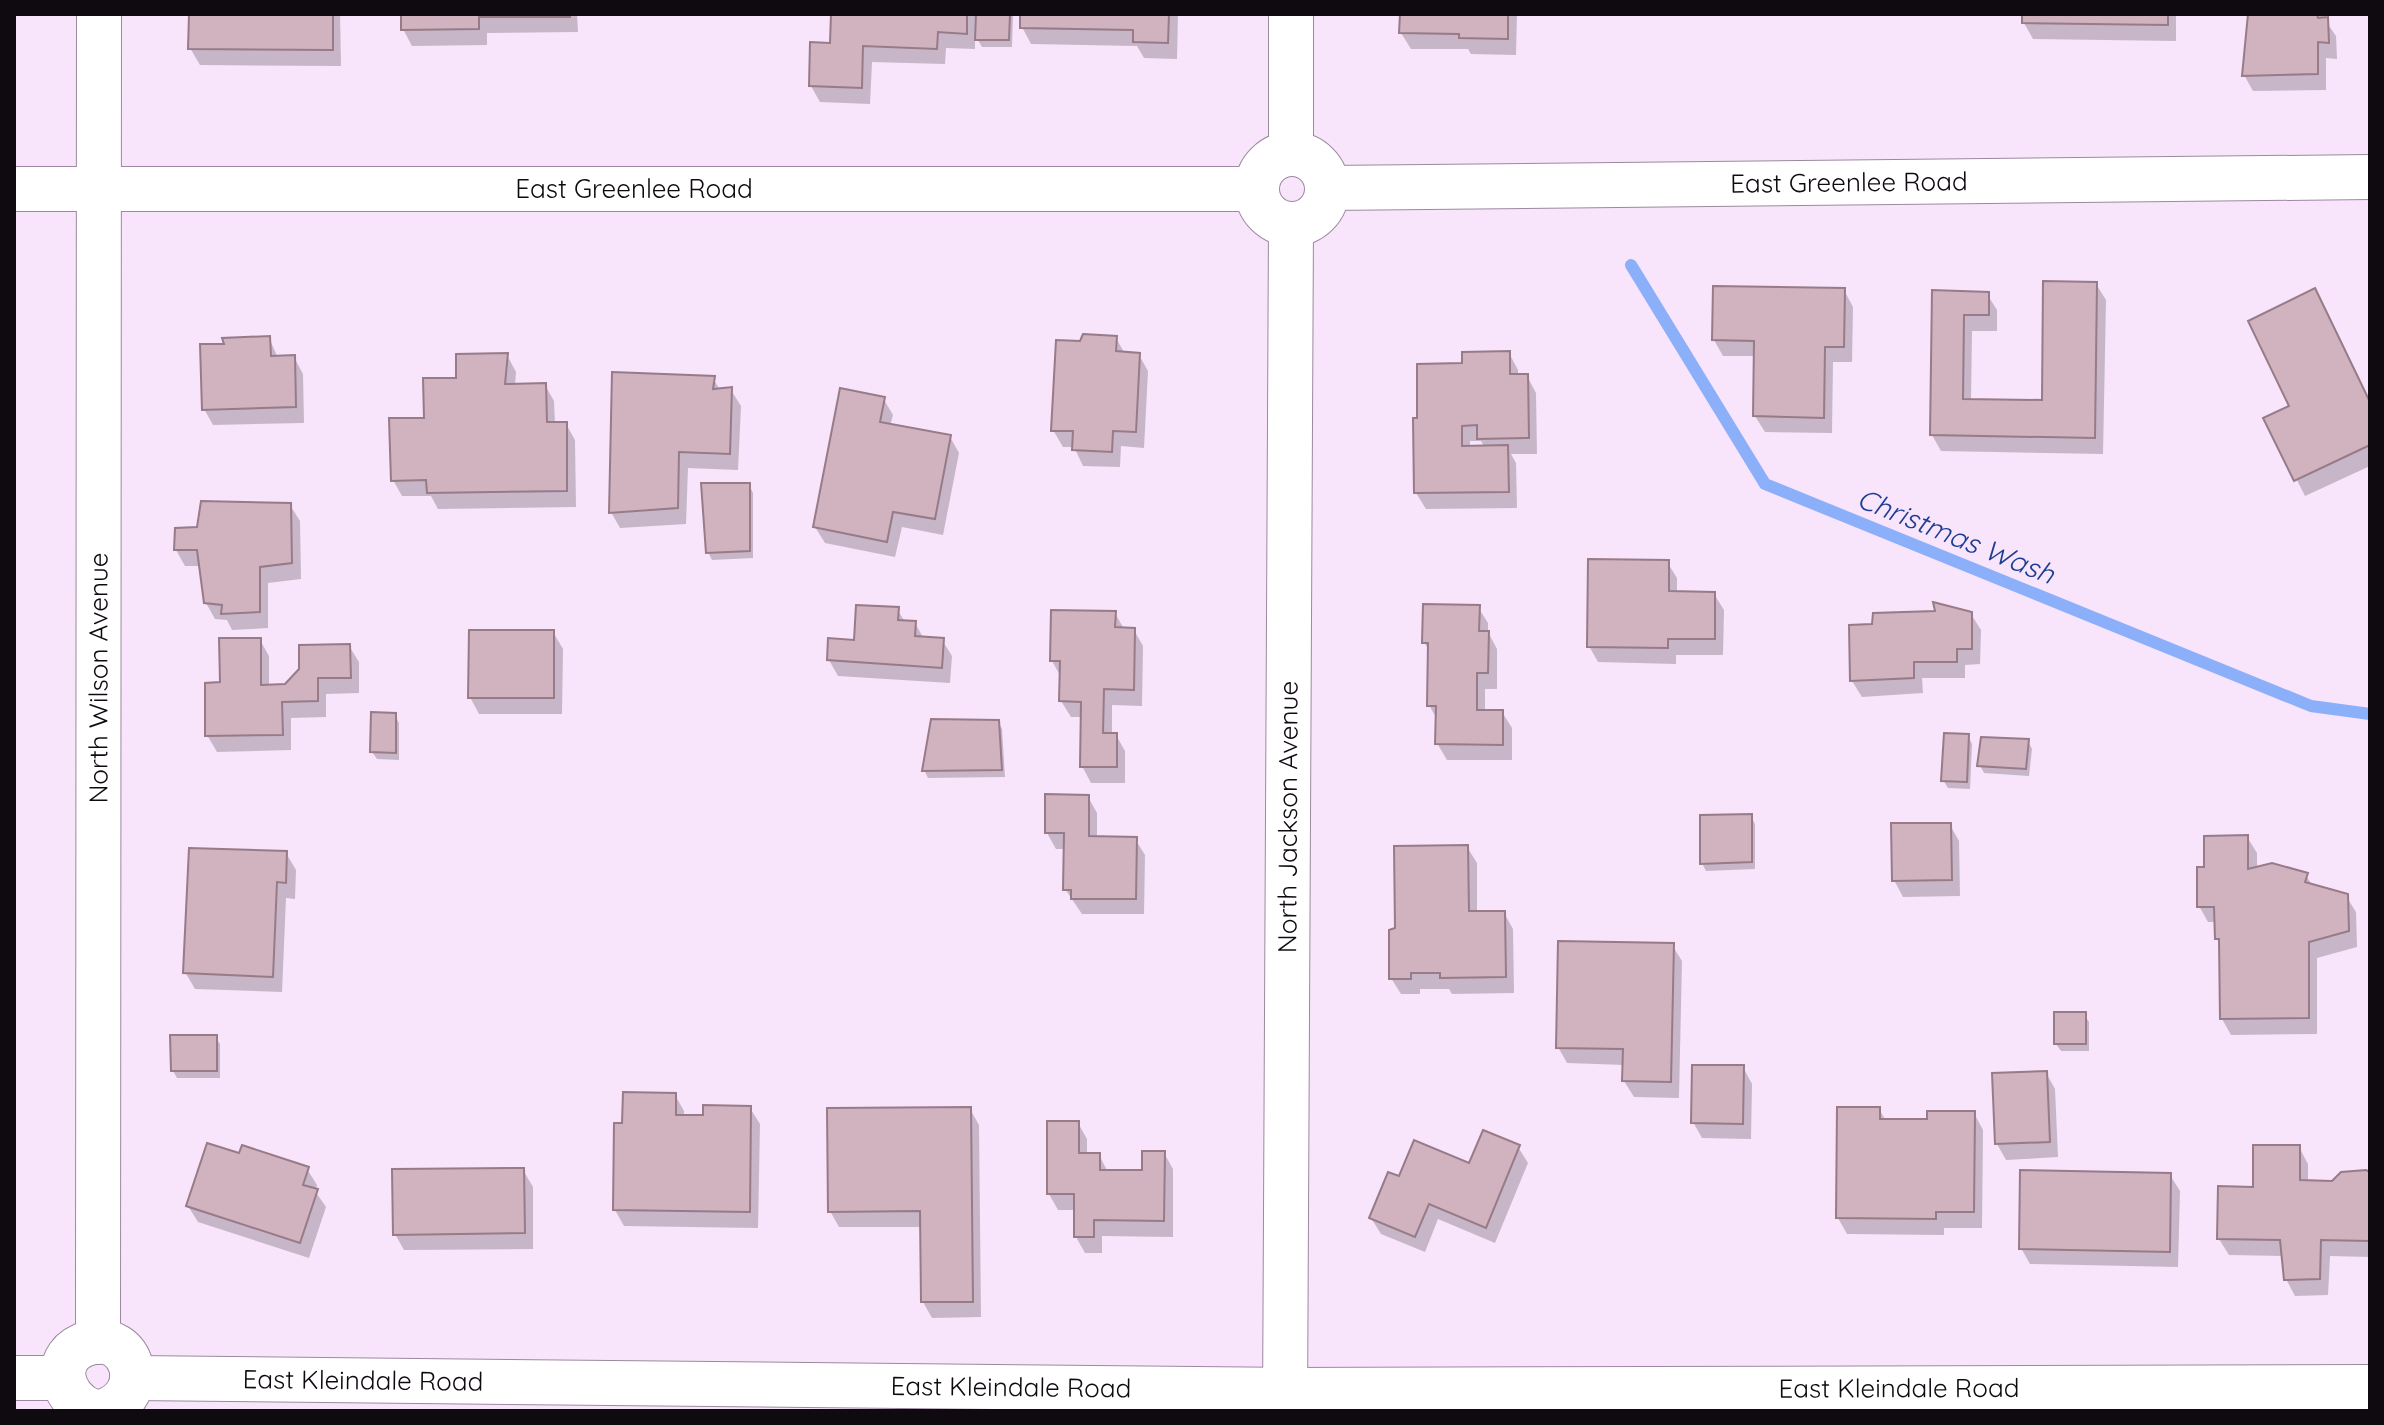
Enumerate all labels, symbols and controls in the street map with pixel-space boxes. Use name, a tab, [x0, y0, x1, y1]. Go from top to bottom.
street label: East Greenlee Road	[1730, 164, 1968, 200]
street label: East Greenlee Road	[515, 172, 753, 205]
water label: Christmas Wash	[1852, 480, 2061, 591]
street label: North Wilson Avenue	[81, 552, 115, 804]
street label: North Jackson Avenue	[1270, 681, 1305, 953]
street label: East Kleindale Road	[242, 1362, 484, 1398]
street label: East Kleindale Road	[890, 1369, 1132, 1404]
street label: East Kleindale Road	[1778, 1371, 2019, 1405]

